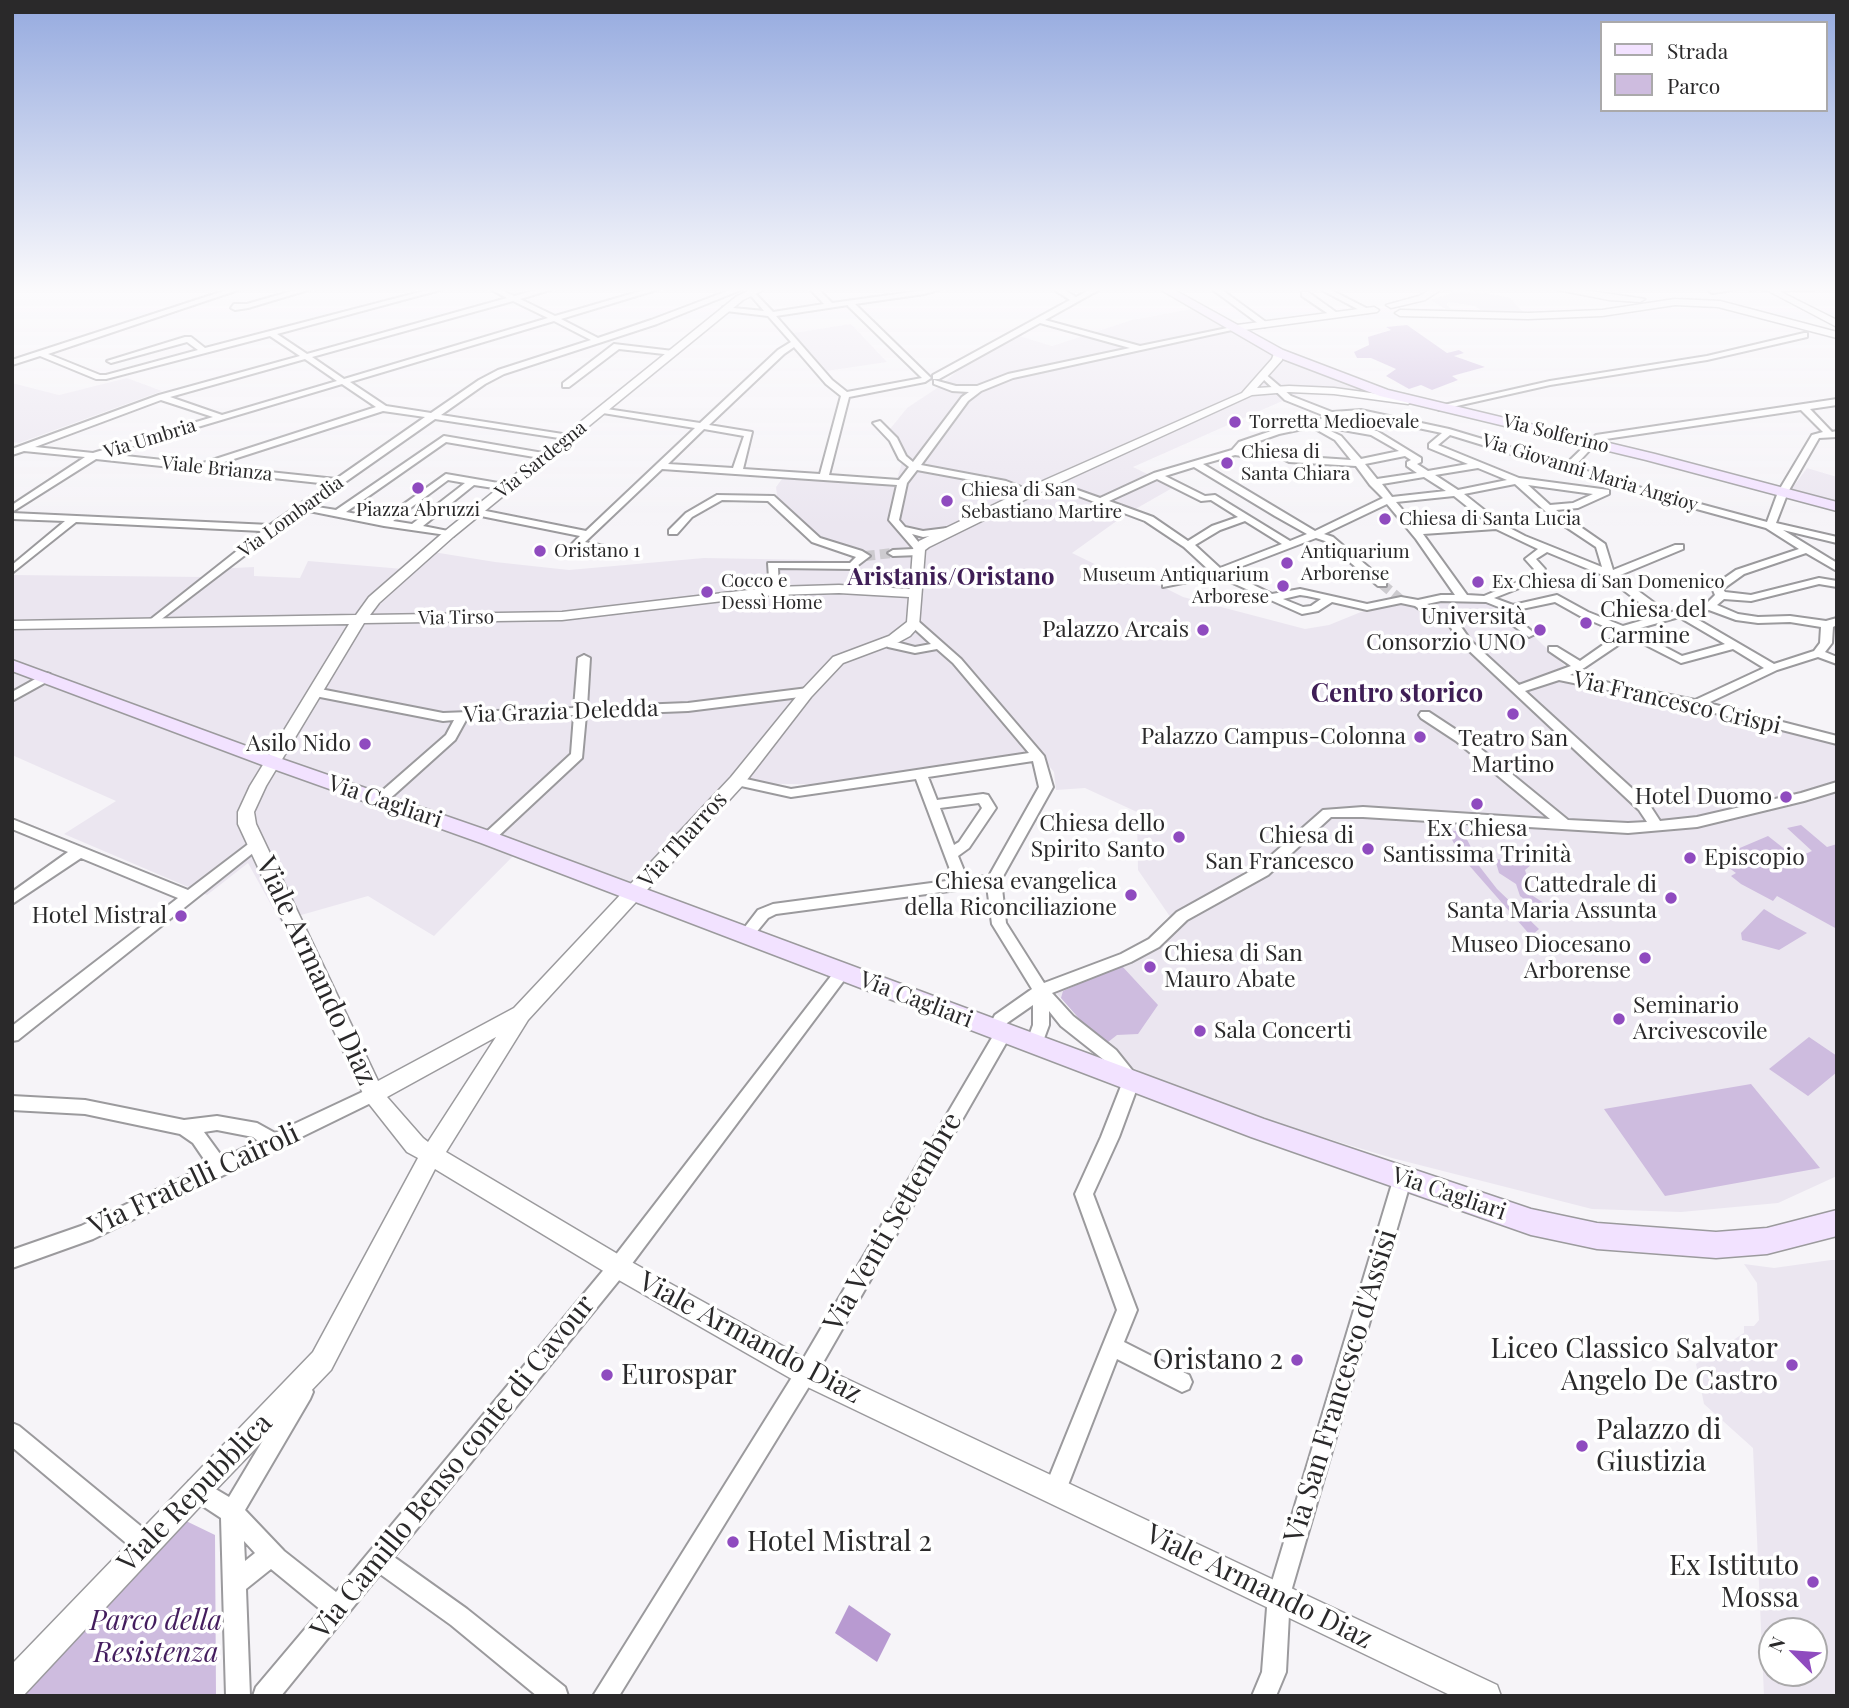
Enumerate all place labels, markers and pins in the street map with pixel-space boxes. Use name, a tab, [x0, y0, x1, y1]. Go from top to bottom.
place label: Torretta Medioevale	[1249, 411, 1419, 433]
marker: Torretta Medioevale	[1227, 414, 1243, 430]
place label: Chiesa di Santa Chiara	[1241, 441, 1350, 485]
marker: Chiesa di Santa Chiara	[1219, 455, 1235, 471]
place label: Chiesa di San Sebastiano Martire	[961, 479, 1122, 523]
marker: Piazza Abruzzi	[410, 480, 426, 496]
marker: Chiesa di San Sebastiano Martire	[939, 493, 955, 509]
place label: Piazza Abruzzi	[356, 499, 480, 521]
place label: Chiesa di Santa Lucia	[1399, 508, 1581, 530]
marker: Chiesa di Santa Lucia	[1377, 511, 1393, 527]
place label: Oristano 1	[554, 540, 640, 562]
place label: Antiquarium Arborense	[1301, 541, 1410, 585]
marker: Oristano 1	[532, 543, 548, 559]
marker: Antiquarium Arborense	[1279, 555, 1295, 571]
place label: Museum Antiquarium Arborese	[1082, 564, 1269, 608]
place label: Cocco e Dessì Home	[721, 570, 823, 614]
place label: Ex Chiesa di San Domenico	[1492, 571, 1725, 593]
marker: Ex Chiesa di San Domenico	[1470, 574, 1486, 590]
marker: Museum Antiquarium Arborese	[1275, 578, 1291, 594]
marker: Cocco e Dessì Home	[699, 584, 715, 600]
place label: Chiesa del Carmine	[1600, 596, 1707, 650]
place label: Università Consorzio UNO	[1366, 603, 1526, 657]
marker: Chiesa del Carmine	[1578, 615, 1594, 631]
place label: Palazzo Arcais	[1042, 616, 1189, 644]
marker: Palazzo Arcais	[1195, 622, 1211, 638]
marker: Università Consorzio UNO	[1532, 622, 1548, 638]
marker: Teatro San Martino	[1505, 706, 1521, 722]
place label: Palazzo Campus-Colonna	[1141, 723, 1406, 751]
place label: Teatro San Martino	[1458, 725, 1568, 779]
marker: Palazzo Campus-Colonna	[1412, 729, 1428, 745]
place label: Asilo Nido	[246, 730, 351, 758]
marker: Asilo Nido	[357, 736, 373, 752]
place label: Hotel Duomo	[1635, 783, 1772, 811]
marker: Hotel Duomo	[1778, 789, 1794, 805]
marker: Ex Chiesa Santissima Trinità	[1469, 796, 1485, 812]
place label: Chiesa dello Spirito Santo	[1031, 810, 1165, 864]
place label: Ex Chiesa Santissima Trinità	[1383, 815, 1571, 869]
place label: Chiesa di San Francesco	[1205, 822, 1354, 876]
marker: Chiesa dello Spirito Santo	[1171, 829, 1187, 845]
marker: Chiesa di San Francesco	[1360, 841, 1376, 857]
place label: Episcopio	[1704, 844, 1805, 872]
marker: Episcopio	[1682, 850, 1698, 866]
place label: Chiesa evangelica della Riconciliazione	[904, 868, 1117, 922]
place label: Cattedrale di Santa Maria Assunta	[1447, 871, 1657, 925]
marker: Chiesa evangelica della Riconciliazione	[1123, 887, 1139, 903]
marker: Cattedrale di Santa Maria Assunta	[1663, 890, 1679, 906]
place label: Hotel Mistral	[32, 902, 167, 930]
marker: Hotel Mistral	[173, 908, 189, 924]
place label: Museo Diocesano Arborense	[1451, 931, 1631, 985]
place label: Chiesa di San Mauro Abate	[1164, 940, 1303, 994]
marker: Museo Diocesano Arborense	[1637, 950, 1653, 966]
marker: Chiesa di San Mauro Abate	[1142, 959, 1158, 975]
place label: Seminario Arcivescovile	[1633, 992, 1768, 1046]
marker: Seminario Arcivescovile	[1611, 1011, 1627, 1027]
place label: Sala Concerti	[1214, 1017, 1352, 1045]
marker: Sala Concerti	[1192, 1023, 1208, 1039]
place label: Liceo Classico Salvator Angelo De Castro	[1491, 1332, 1778, 1398]
place label: Oristano 2	[1153, 1343, 1283, 1377]
marker: Oristano 2	[1289, 1352, 1305, 1368]
marker: Liceo Classico Salvator Angelo De Castro	[1784, 1357, 1800, 1373]
place label: Eurospar	[621, 1358, 737, 1392]
marker: Eurospar	[599, 1367, 615, 1383]
place label: Palazzo di Giustizia	[1596, 1413, 1722, 1479]
marker: Palazzo di Giustizia	[1574, 1438, 1590, 1454]
place label: Hotel Mistral 2	[747, 1525, 932, 1559]
marker: Hotel Mistral 2	[725, 1534, 741, 1550]
place label: Ex Istituto Mossa	[1669, 1549, 1799, 1615]
marker: Ex Istituto Mossa	[1805, 1574, 1821, 1590]

